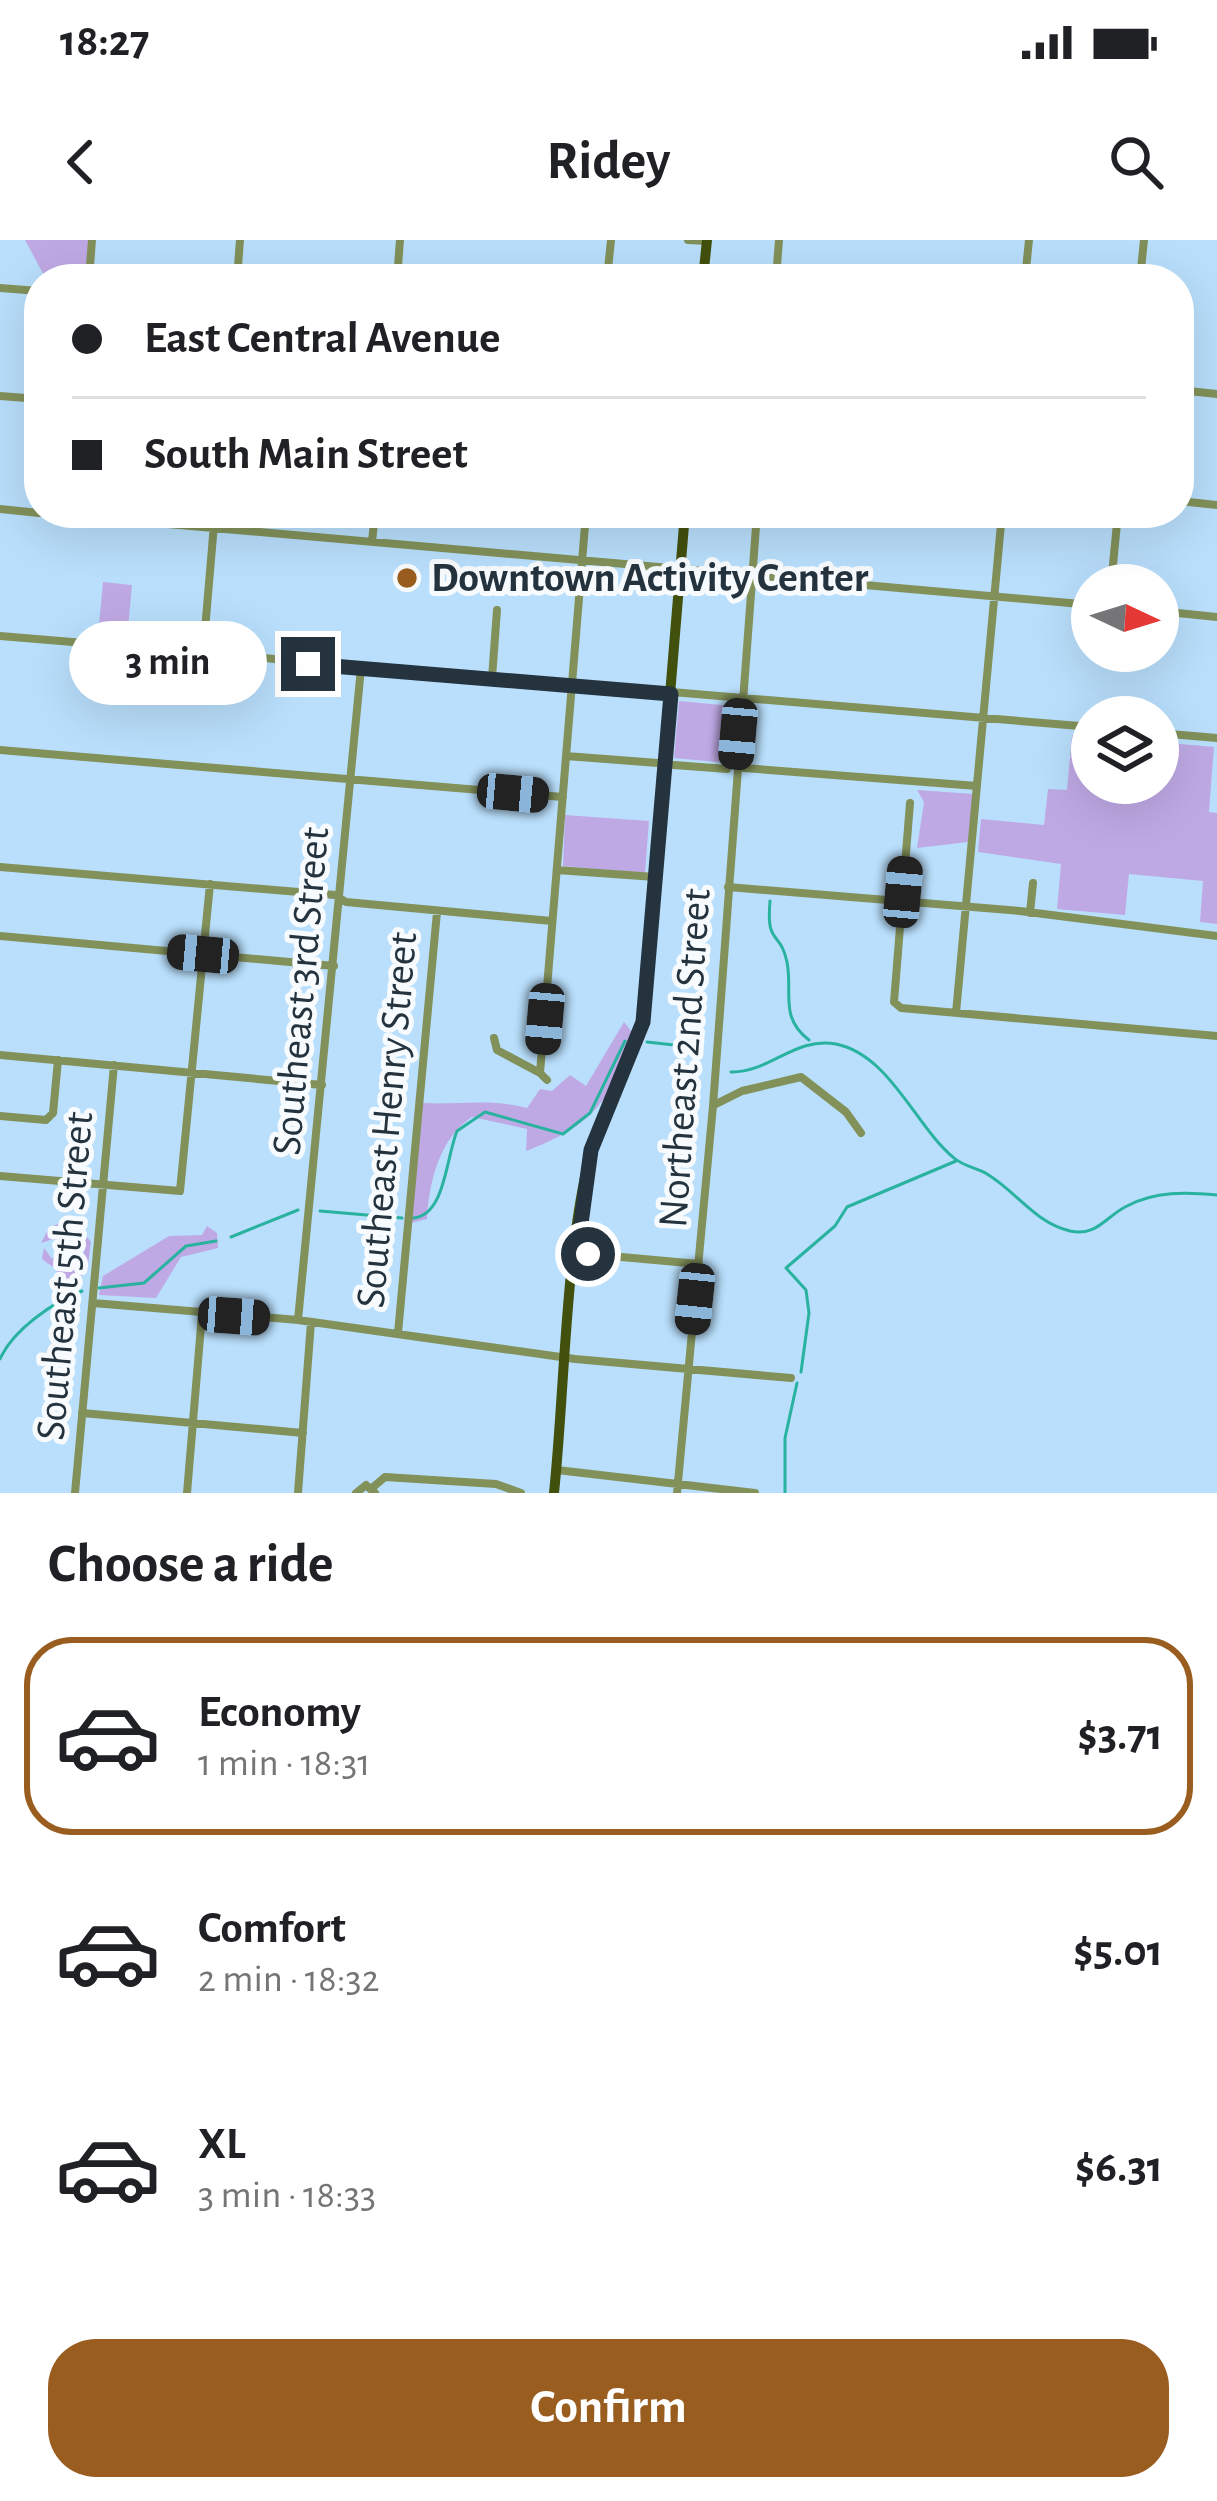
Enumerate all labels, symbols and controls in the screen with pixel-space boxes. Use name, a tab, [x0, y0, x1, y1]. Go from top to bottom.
text: 18:27	[60, 19, 149, 64]
icon: back	[48, 129, 114, 195]
icon: search	[1103, 129, 1169, 195]
text: Ridey	[547, 135, 670, 189]
text: East Central Avenue	[144, 316, 501, 361]
text: South Main Street	[144, 432, 468, 477]
place label: Downtown Activity Center	[431, 557, 869, 599]
north arrow	[1071, 564, 1179, 672]
map controls	[1071, 564, 1179, 804]
marker: Downtown Activity Center	[394, 565, 420, 591]
callout: 3 min	[68, 622, 266, 706]
route end	[281, 637, 335, 691]
text: 3 min	[126, 643, 210, 682]
button: layers	[1071, 696, 1179, 804]
car	[717, 697, 759, 771]
car	[476, 772, 550, 814]
street label: Southeast 3rd Street	[266, 825, 336, 1157]
car	[882, 855, 924, 929]
street label: Northeast 2nd Street	[652, 887, 718, 1229]
street label: Southeast Henry Street	[350, 930, 424, 1310]
car	[166, 933, 240, 975]
car	[524, 982, 566, 1056]
street label: Southeast 5th Street	[30, 1110, 100, 1442]
route start	[561, 1227, 615, 1281]
car	[673, 1261, 717, 1337]
car	[197, 1296, 271, 1336]
text: Choose a ride	[48, 1538, 334, 1592]
icon: car	[54, 1682, 162, 1790]
text: Economy	[198, 1690, 361, 1735]
text: $3.71	[1077, 1713, 1163, 1758]
text: 1 min · 18:31	[198, 1744, 371, 1783]
icon: car	[54, 1898, 162, 2006]
text: Comfort	[198, 1906, 346, 1951]
text: $5.01	[1073, 1929, 1163, 1974]
text: 2 min · 18:32	[198, 1960, 379, 1999]
icon: car	[54, 2114, 162, 2222]
text: XL	[198, 2122, 246, 2167]
text: $6.31	[1075, 2145, 1163, 2190]
text: 3 min · 18:33	[198, 2176, 376, 2215]
button: Confirm	[48, 2339, 1169, 2477]

